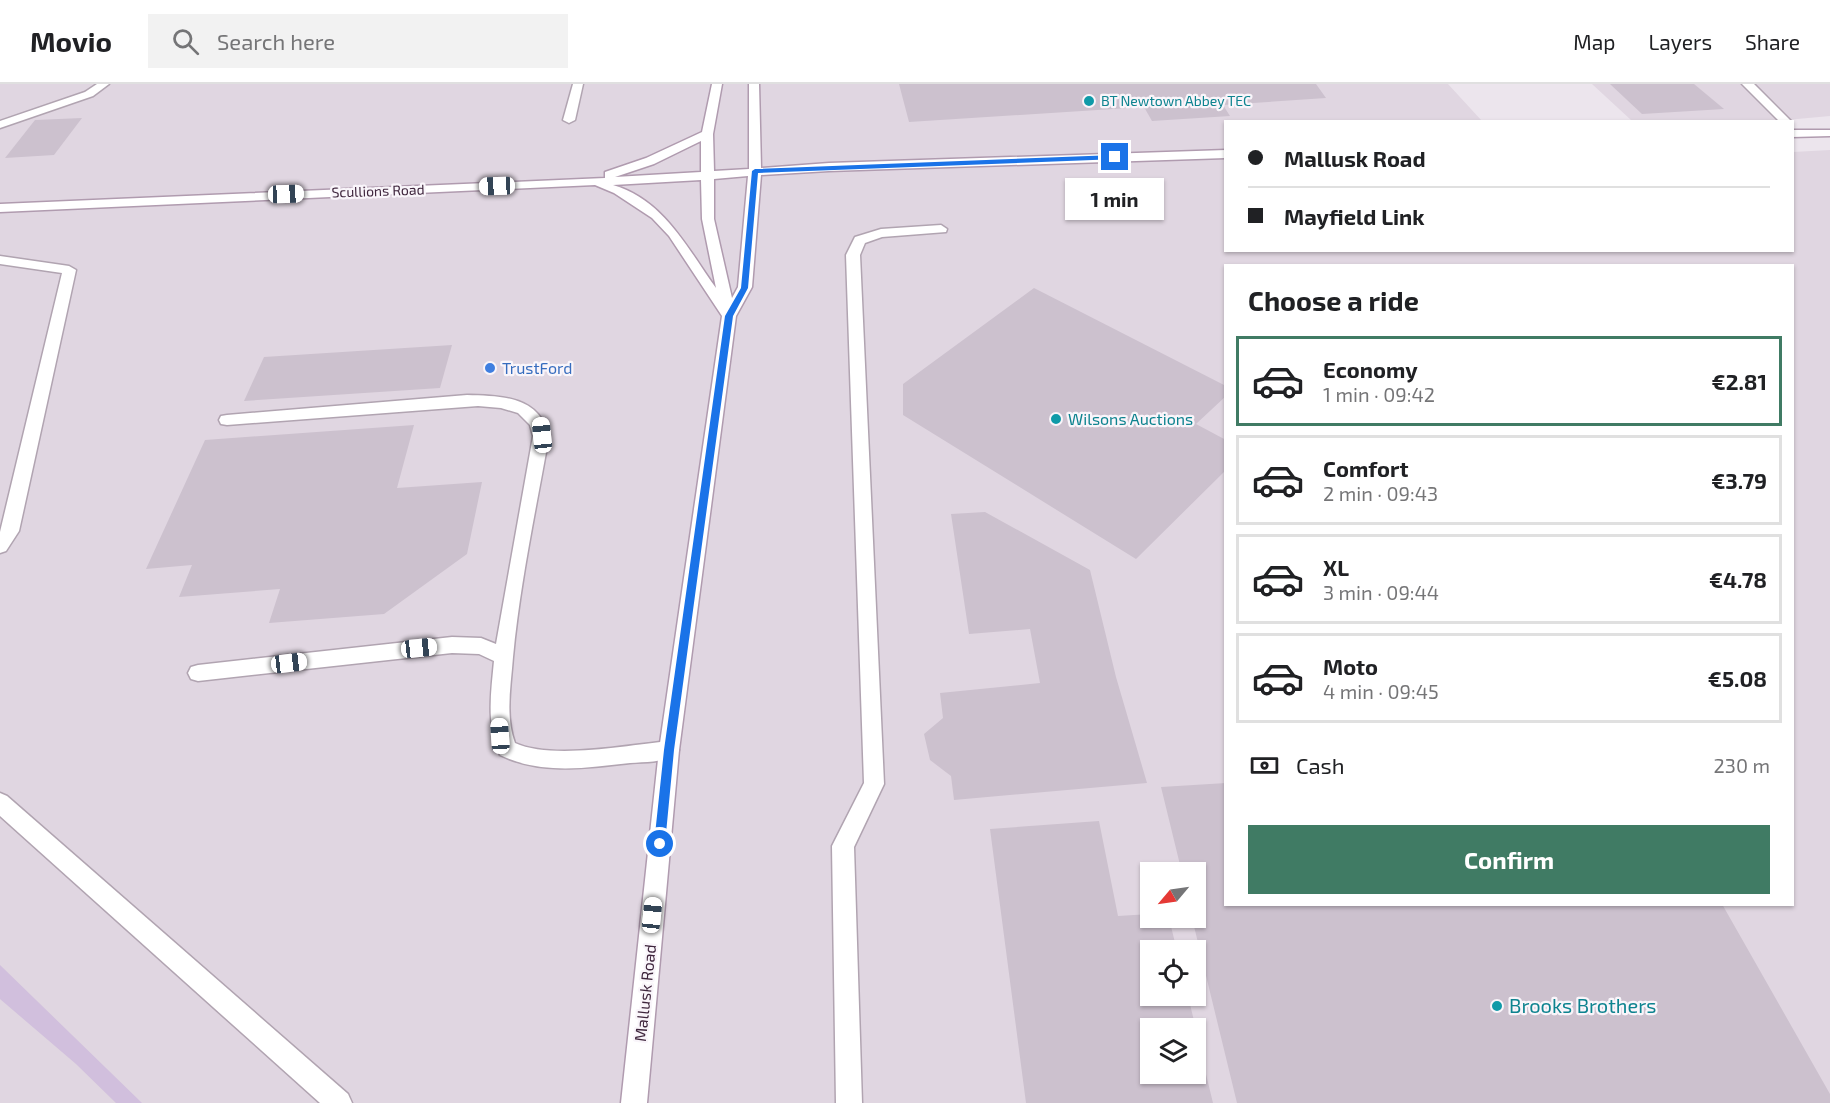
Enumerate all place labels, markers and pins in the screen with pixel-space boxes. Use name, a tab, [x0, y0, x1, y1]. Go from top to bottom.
place label: BT Newtown Abbey TEC	[1101, 92, 1251, 109]
marker: BT Newtown Abbey TEC	[1082, 94, 1096, 108]
place label: TrustFord	[502, 358, 572, 377]
marker: TrustFord	[483, 361, 497, 375]
place label: Wilsons Auctions	[1068, 409, 1193, 428]
marker: Wilsons Auctions	[1049, 412, 1063, 426]
place label: Brooks Brothers	[1509, 993, 1656, 1017]
marker: Brooks Brothers	[1490, 999, 1504, 1013]

